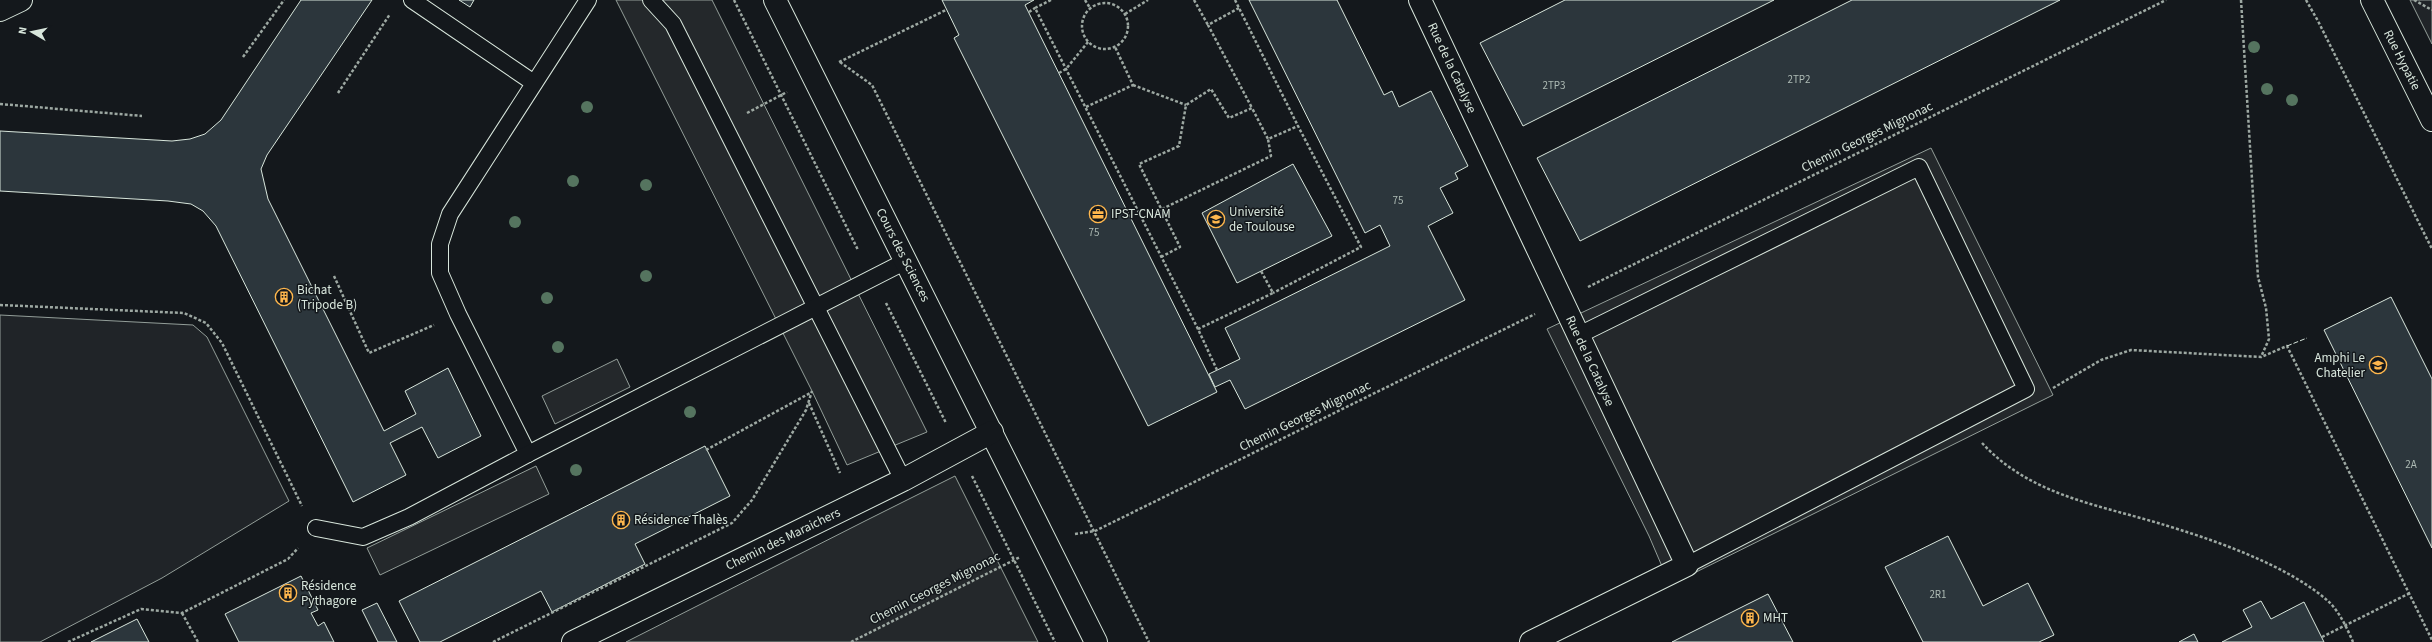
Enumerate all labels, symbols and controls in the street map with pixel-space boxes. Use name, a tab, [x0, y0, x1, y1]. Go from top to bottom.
north arrow	[12, 12, 52, 52]
street label: Rue de la Catalyse	[1423, 20, 1481, 116]
text: N	[15, 26, 31, 35]
street label: Rue Hypatie	[2379, 27, 2425, 93]
house number: 2TP2	[1787, 72, 1811, 87]
house number: 2TP3	[1542, 78, 1566, 93]
street label: Chemin Georges Mignonac	[1798, 97, 1936, 177]
house number: 75	[1393, 193, 1403, 208]
place label: Université de Toulouse	[1229, 203, 1295, 236]
office icon: IPST-CNAM	[1088, 204, 1108, 224]
street label: Cours des Sciences	[872, 205, 935, 305]
place label: IPST-CNAM	[1111, 205, 1171, 223]
school or university icon: Université de Toulouse	[1206, 209, 1226, 229]
house number: 75	[1089, 225, 1099, 240]
place label: Bichat (Tripode B)	[297, 281, 357, 314]
building icon: Bichat (Tripode B)	[274, 287, 294, 307]
street label: Rue de la Catalyse	[1561, 313, 1619, 409]
place label: Amphi Le Chatelier	[2314, 349, 2365, 382]
school or university icon: Amphi Le Chatelier	[2368, 355, 2388, 375]
street label: Chemin Georges Mignonac	[1236, 376, 1374, 456]
house number: 2A	[2405, 457, 2417, 472]
street label: Chemin des Maraichers	[723, 503, 844, 575]
building icon: Résidence Thalès	[611, 510, 631, 530]
place label: Résidence Thalès	[634, 511, 728, 529]
street label: Chemin Georges Mignonac	[867, 547, 1003, 629]
place label: Résidence Pythagore	[301, 577, 357, 610]
building icon: Résidence Pythagore	[278, 583, 298, 603]
house number: 2R1	[1929, 587, 1947, 602]
building icon: MHT	[1740, 608, 1760, 628]
place label: MHT	[1763, 609, 1788, 627]

